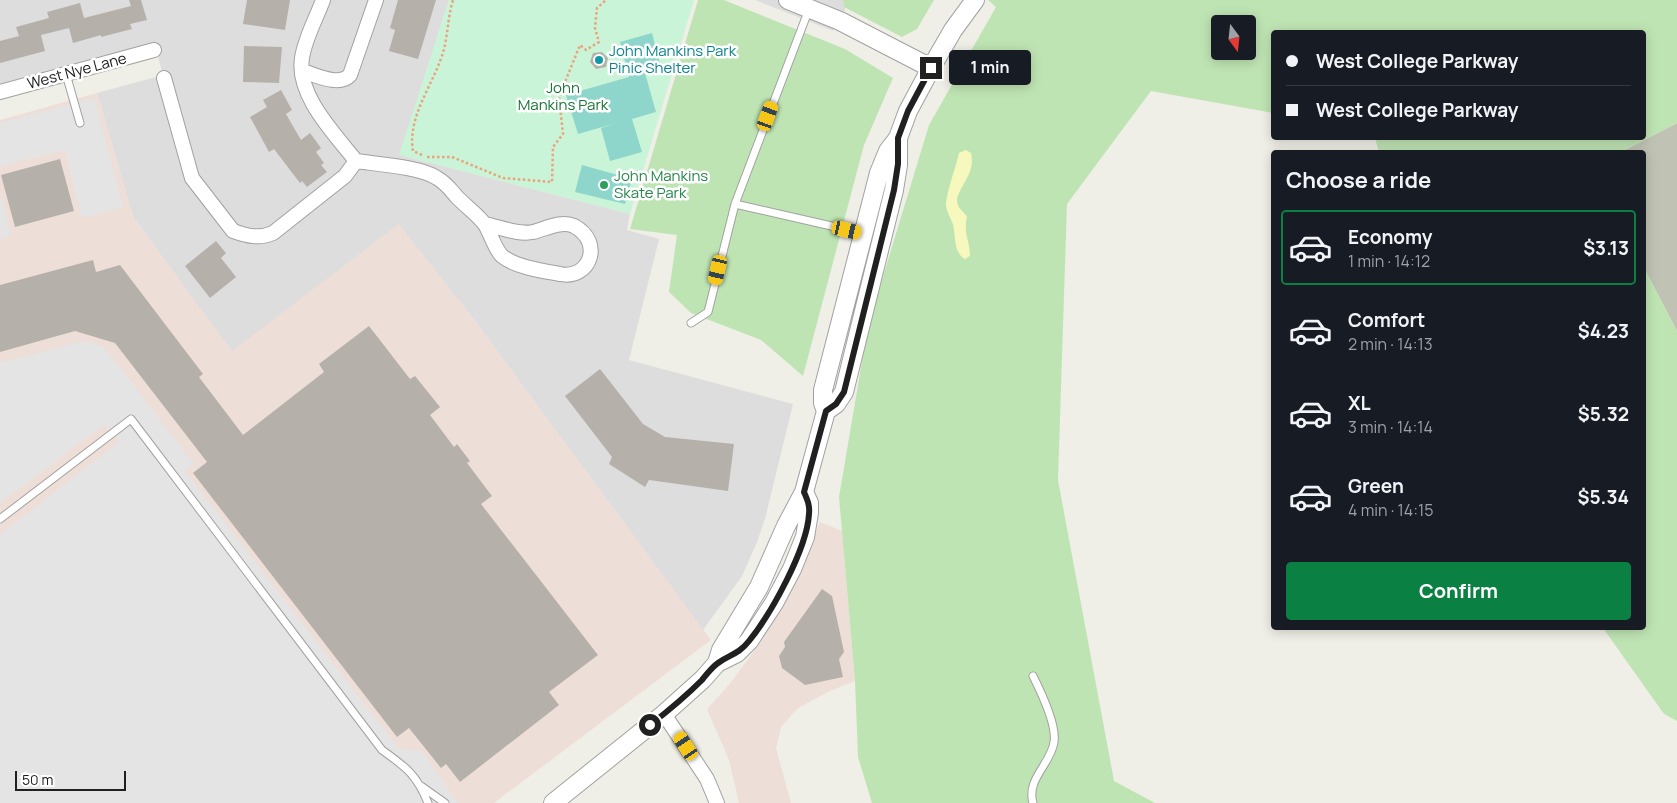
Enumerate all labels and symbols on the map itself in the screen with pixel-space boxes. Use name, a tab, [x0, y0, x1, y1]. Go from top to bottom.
north arrow	[1211, 15, 1256, 60]
place label: John Mankins Park Pinic Shelter	[609, 40, 737, 78]
street label: West Nye Lane	[25, 47, 129, 94]
callout: 1 min	[948, 50, 1031, 86]
marker: John Mankins Park Pinic Shelter	[593, 54, 605, 66]
route end	[920, 57, 942, 79]
park label: John Mankins Park	[518, 77, 609, 115]
car	[755, 99, 780, 133]
place label: John Mankins Skate Park	[614, 165, 708, 203]
marker: John Mankins Skate Park	[598, 179, 610, 191]
car	[830, 219, 863, 241]
car	[707, 254, 728, 286]
route start	[639, 714, 661, 736]
car	[671, 729, 700, 763]
scale bar	[15, 768, 126, 791]

